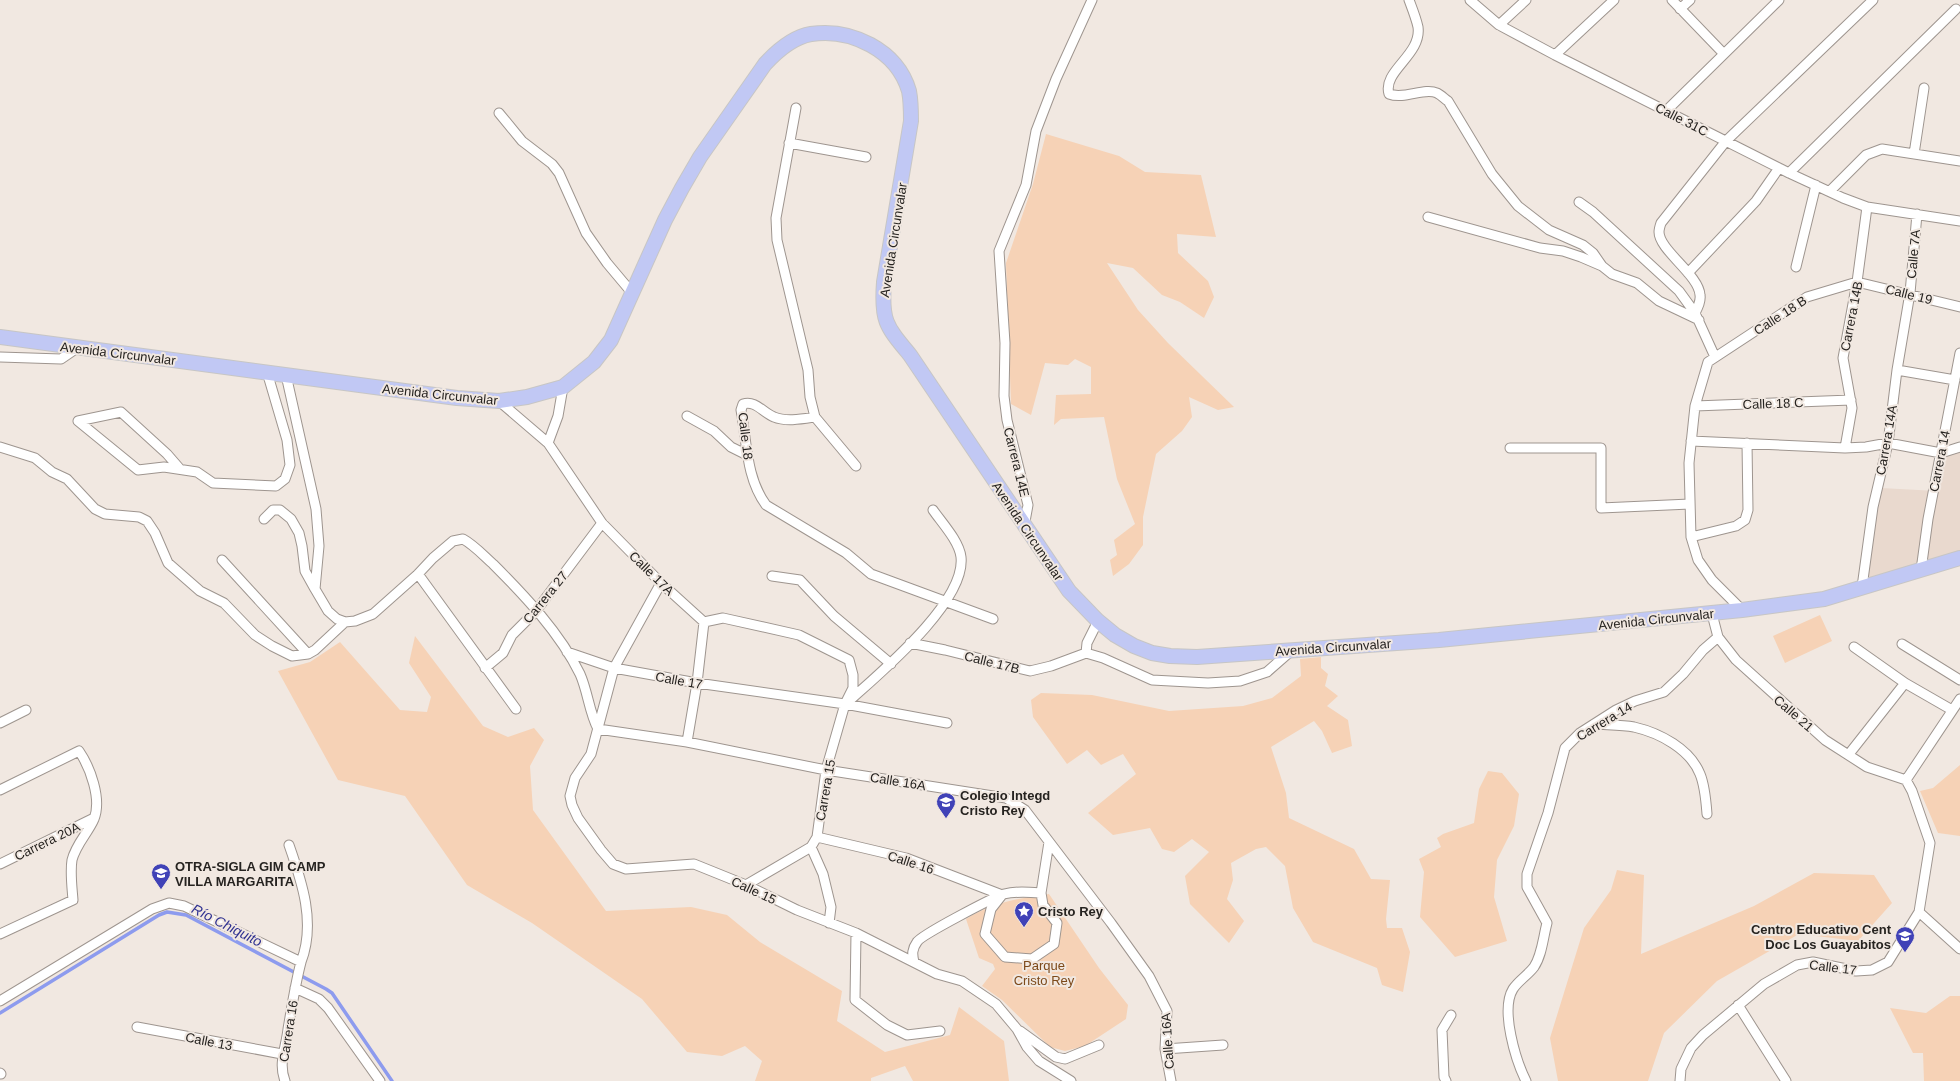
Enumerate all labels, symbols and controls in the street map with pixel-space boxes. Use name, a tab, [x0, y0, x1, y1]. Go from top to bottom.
street label: Calle 31C	[1653, 100, 1711, 139]
street label: Avenida Circunvalar	[877, 181, 910, 299]
street label: Calle 7A	[1904, 229, 1923, 279]
street label: Carrera 14B	[1837, 280, 1866, 352]
street label: Calle 19	[1884, 281, 1934, 308]
street label: Calle 18 B	[1751, 293, 1810, 338]
street label: Avenida Circunvalar	[59, 339, 177, 368]
street label: Avenida Circunvalar	[381, 381, 499, 408]
street label: Calle 18 C	[1742, 395, 1804, 412]
street label: Carrera 14A	[1873, 404, 1900, 476]
street label: Calle 18	[735, 411, 756, 461]
street label: Carrera 14E	[1001, 426, 1032, 499]
street label: Carrera 14	[1926, 429, 1953, 493]
street label: Avenida Circunvalar	[989, 479, 1067, 584]
street label: Calle 17A	[626, 548, 677, 599]
street label: Carrera 27	[520, 568, 571, 626]
street label: Avenida Circunvalar	[1598, 606, 1715, 633]
street label: Avenida Circunvalar	[1275, 636, 1392, 659]
street label: Calle 17B	[963, 648, 1021, 677]
street label: Calle 17	[654, 669, 704, 692]
street label: Calle 21	[1771, 692, 1817, 735]
street label: Carrera 14	[1574, 699, 1635, 744]
street label: Carrera 15	[813, 758, 838, 822]
street label: Calle 16A	[869, 770, 927, 793]
place label: Colegio Integd Cristo Rey	[960, 788, 1050, 818]
school or university icon: Colegio Integd Cristo Rey	[935, 791, 957, 819]
street label: Carrera 20A	[12, 819, 83, 864]
street label: Calle 16	[886, 848, 936, 877]
place label: OTRA-SIGLA GIM CAMP VILLA MARGARITA	[175, 859, 326, 889]
school or university icon: OTRA-SIGLA GIM CAMP VILLA MARGARITA	[150, 862, 172, 890]
street label: Calle 15	[729, 874, 779, 907]
water label: Río Chiquito	[189, 900, 265, 950]
place icon: Cristo Rey	[1013, 900, 1035, 928]
place label: Cristo Rey	[1038, 904, 1104, 919]
place label: Centro Educativo Cent Doc Los Guayabitos	[1751, 922, 1892, 952]
school or university icon: Centro Educativo Cent Doc Los Guayabitos	[1894, 925, 1916, 953]
street label: Calle 17	[1808, 957, 1858, 978]
park label: Parque Cristo Rey	[1014, 958, 1075, 988]
street label: Carrera 16	[276, 999, 301, 1063]
street label: Calle 16A	[1158, 1012, 1177, 1070]
street label: Calle 13	[184, 1030, 234, 1053]

